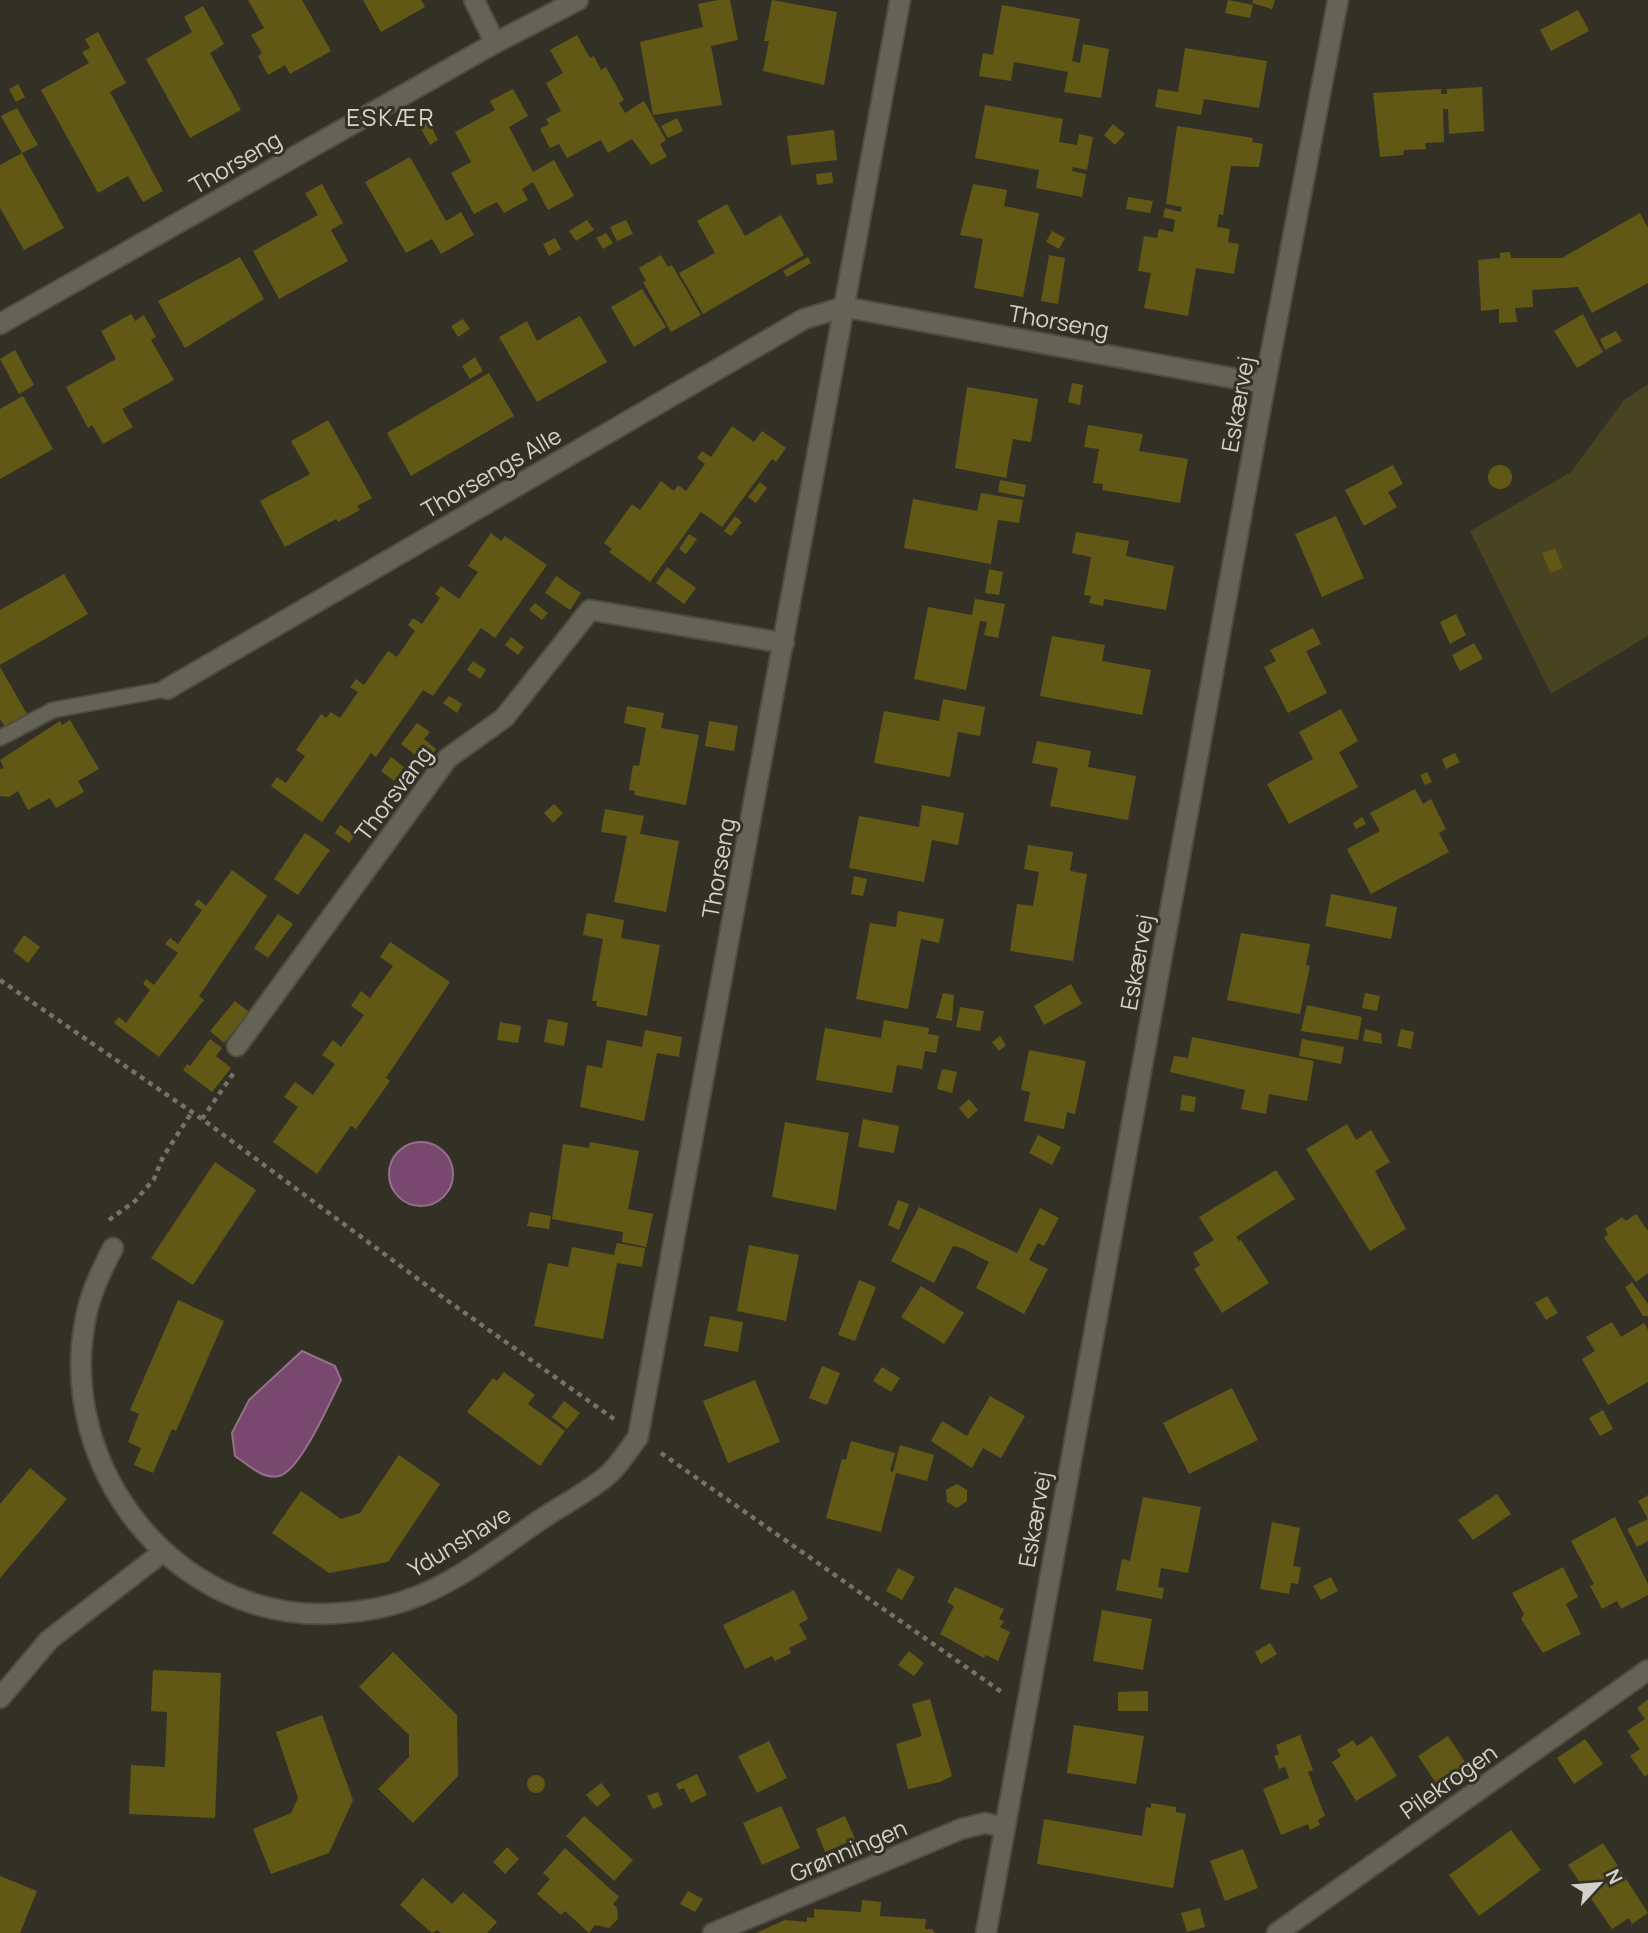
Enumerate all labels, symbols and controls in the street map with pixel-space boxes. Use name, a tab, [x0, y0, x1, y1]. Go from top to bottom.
district label: ESKÆR	[346, 100, 436, 133]
street label: Thorseng	[183, 123, 287, 201]
street label: Thorseng	[1006, 296, 1112, 346]
street label: Eskærvej	[1213, 353, 1261, 455]
street label: Thorsengs Alle	[415, 419, 567, 525]
street label: Thorsvang	[347, 739, 439, 847]
street label: Thorseng	[693, 815, 743, 921]
street label: Eskærvej	[1112, 911, 1160, 1013]
street label: Eskærvej	[1010, 1468, 1058, 1570]
street label: Ydunshave	[402, 1498, 516, 1584]
street label: Pilekrogen	[1393, 1736, 1503, 1826]
street label: Grønningen	[784, 1811, 912, 1889]
north arrow	[1564, 1849, 1634, 1919]
text: N	[1600, 1865, 1629, 1888]

